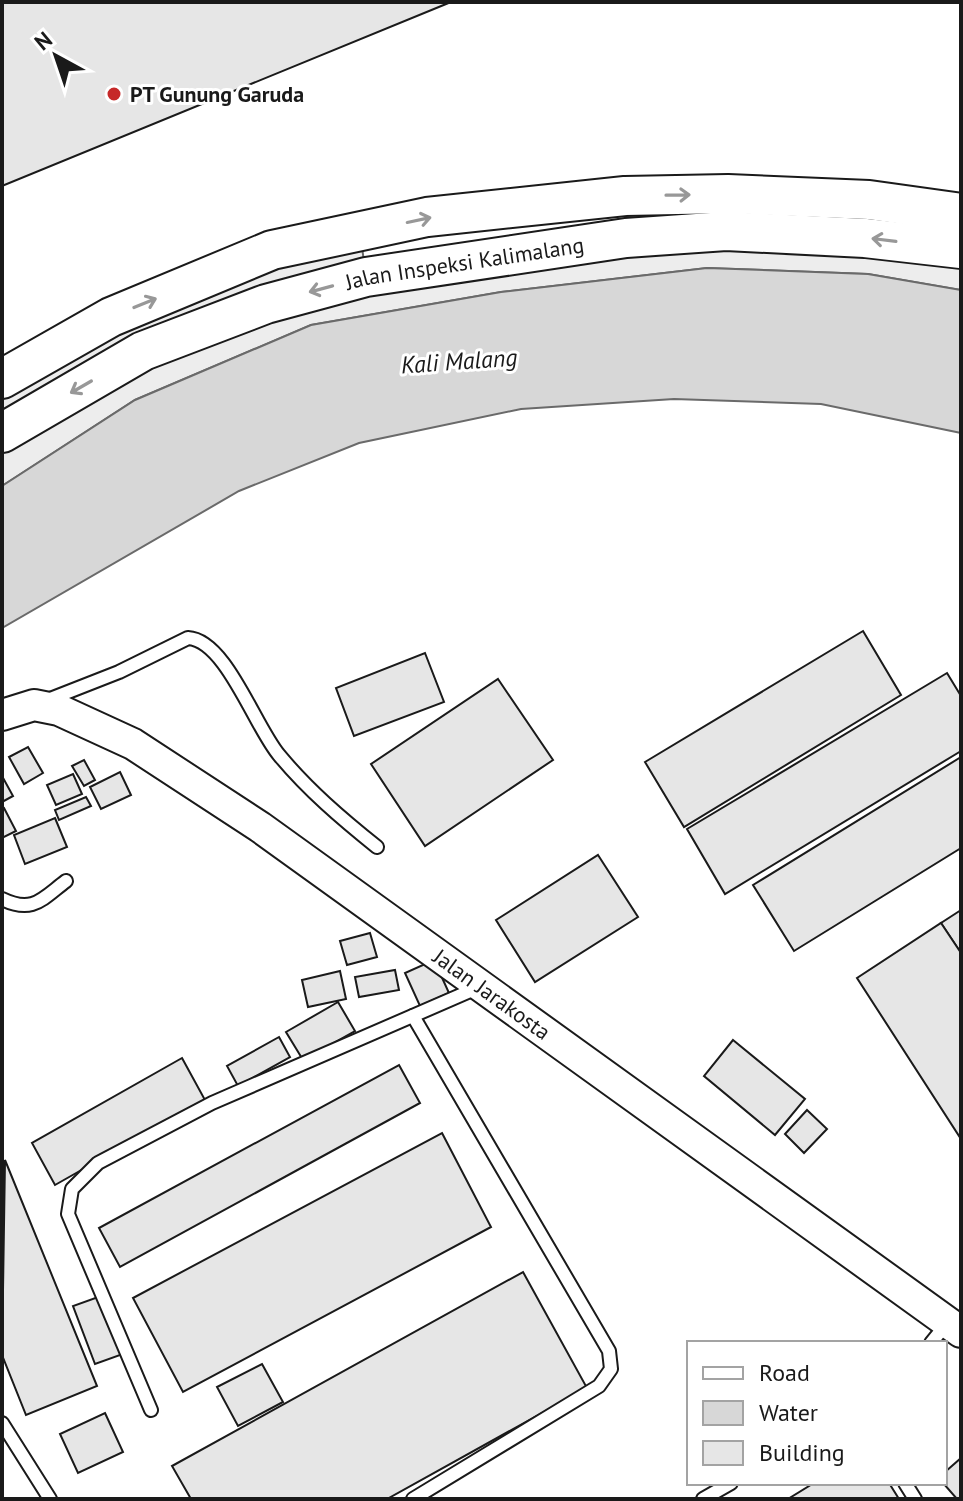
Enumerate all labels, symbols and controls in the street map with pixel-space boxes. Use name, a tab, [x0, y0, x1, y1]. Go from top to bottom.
north arrow	[16, 16, 96, 96]
text: N	[29, 25, 58, 56]
place label: PT Gunung Garuda	[130, 80, 304, 108]
marker: PT Gunung Garuda	[105, 85, 123, 103]
one-way arrow	[664, 187, 691, 203]
one-way arrow	[406, 211, 431, 226]
street label: Jalan Inspeksi Kalimalang	[341, 230, 586, 296]
one-way arrow	[871, 233, 897, 248]
one-way arrow	[308, 282, 334, 297]
one-way arrow	[132, 295, 157, 309]
water label: Kali Malang	[400, 341, 518, 381]
one-way arrow	[70, 379, 93, 395]
street label: Jalan Jarakosta	[427, 942, 556, 1046]
legend	[687, 1341, 947, 1485]
text: Road	[759, 1357, 810, 1388]
text: Water	[759, 1397, 818, 1428]
text: Building	[759, 1437, 845, 1468]

